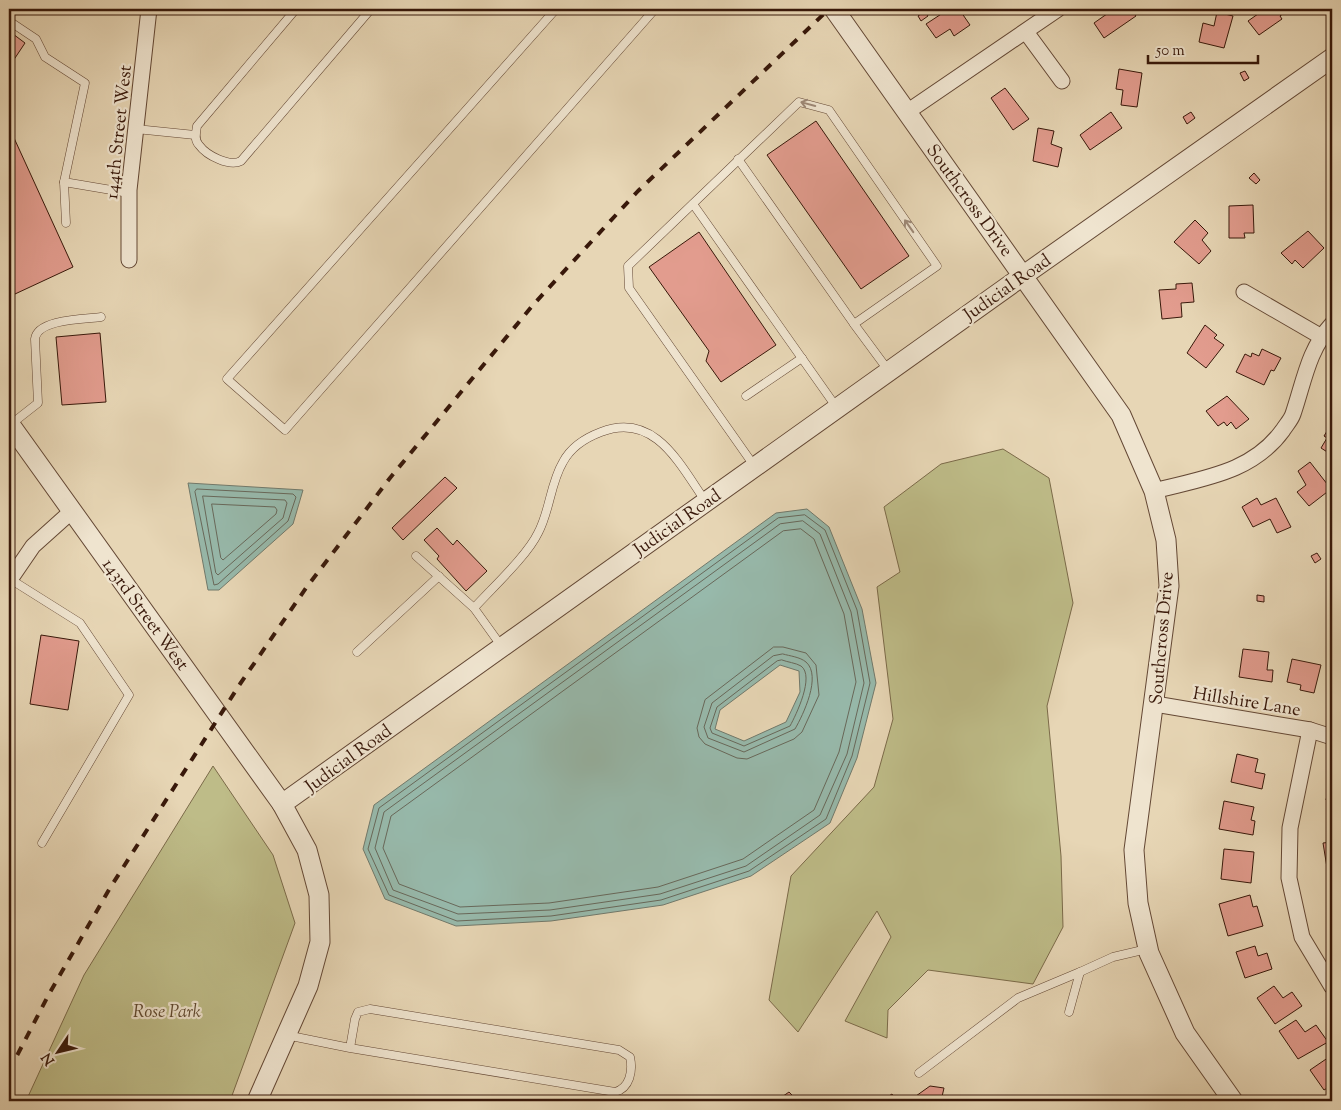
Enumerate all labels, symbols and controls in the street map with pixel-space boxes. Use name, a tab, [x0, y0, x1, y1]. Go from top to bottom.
scale bar	[1148, 32, 1258, 64]
text: 50 m	[1155, 41, 1185, 62]
street label: 144th Street West	[100, 64, 140, 201]
one-way arrow	[800, 99, 816, 109]
street label: Southcross Drive	[919, 140, 1018, 263]
one-way arrow	[904, 219, 914, 233]
street label: Judicial Road	[958, 249, 1057, 329]
street label: Judicial Road	[628, 484, 727, 564]
street label: 143rd Street West	[95, 554, 194, 677]
street label: Southcross Drive	[1144, 571, 1182, 706]
street label: Hillshire Lane	[1191, 682, 1303, 724]
street label: Judicial Road	[300, 719, 398, 801]
park label: Rose Park	[133, 1000, 201, 1026]
north arrow	[32, 1028, 82, 1078]
text: N	[38, 1048, 60, 1069]

